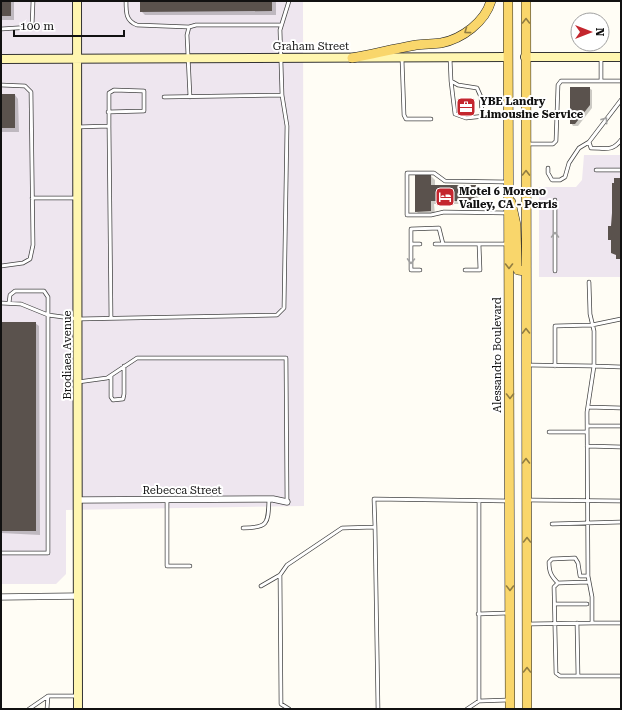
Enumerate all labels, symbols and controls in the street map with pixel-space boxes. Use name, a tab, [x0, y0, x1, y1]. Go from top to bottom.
scale bar	[14, 12, 124, 38]
north arrow	[570, 12, 610, 52]
one-way arrow	[522, 18, 530, 24]
text: 100 m	[20, 19, 54, 33]
one-way arrow	[464, 26, 471, 34]
text: N	[593, 28, 606, 37]
street label: Graham Street	[273, 40, 349, 53]
place label: YBE Landry Limousine Service	[480, 95, 584, 121]
office icon: YBE Landry Limousine Service	[455, 96, 477, 118]
one-way arrow	[600, 118, 607, 125]
one-way arrow	[522, 170, 530, 176]
place label: Motel 6 Moreno Valley, CA - Perris	[459, 185, 558, 211]
hotel icon: Motel 6 Moreno Valley, CA - Perris	[434, 186, 456, 208]
one-way arrow	[551, 232, 559, 238]
one-way arrow	[407, 258, 415, 264]
one-way arrow	[504, 263, 513, 269]
street label: Alessandro Boulevard	[491, 297, 504, 413]
street label: Brodiaea Avenue	[61, 310, 74, 400]
one-way arrow	[522, 328, 530, 334]
one-way arrow	[506, 393, 514, 399]
one-way arrow	[522, 458, 530, 464]
street label: Rebecca Street	[142, 484, 222, 497]
one-way arrow	[523, 537, 531, 543]
one-way arrow	[506, 585, 514, 591]
one-way arrow	[523, 667, 531, 673]

